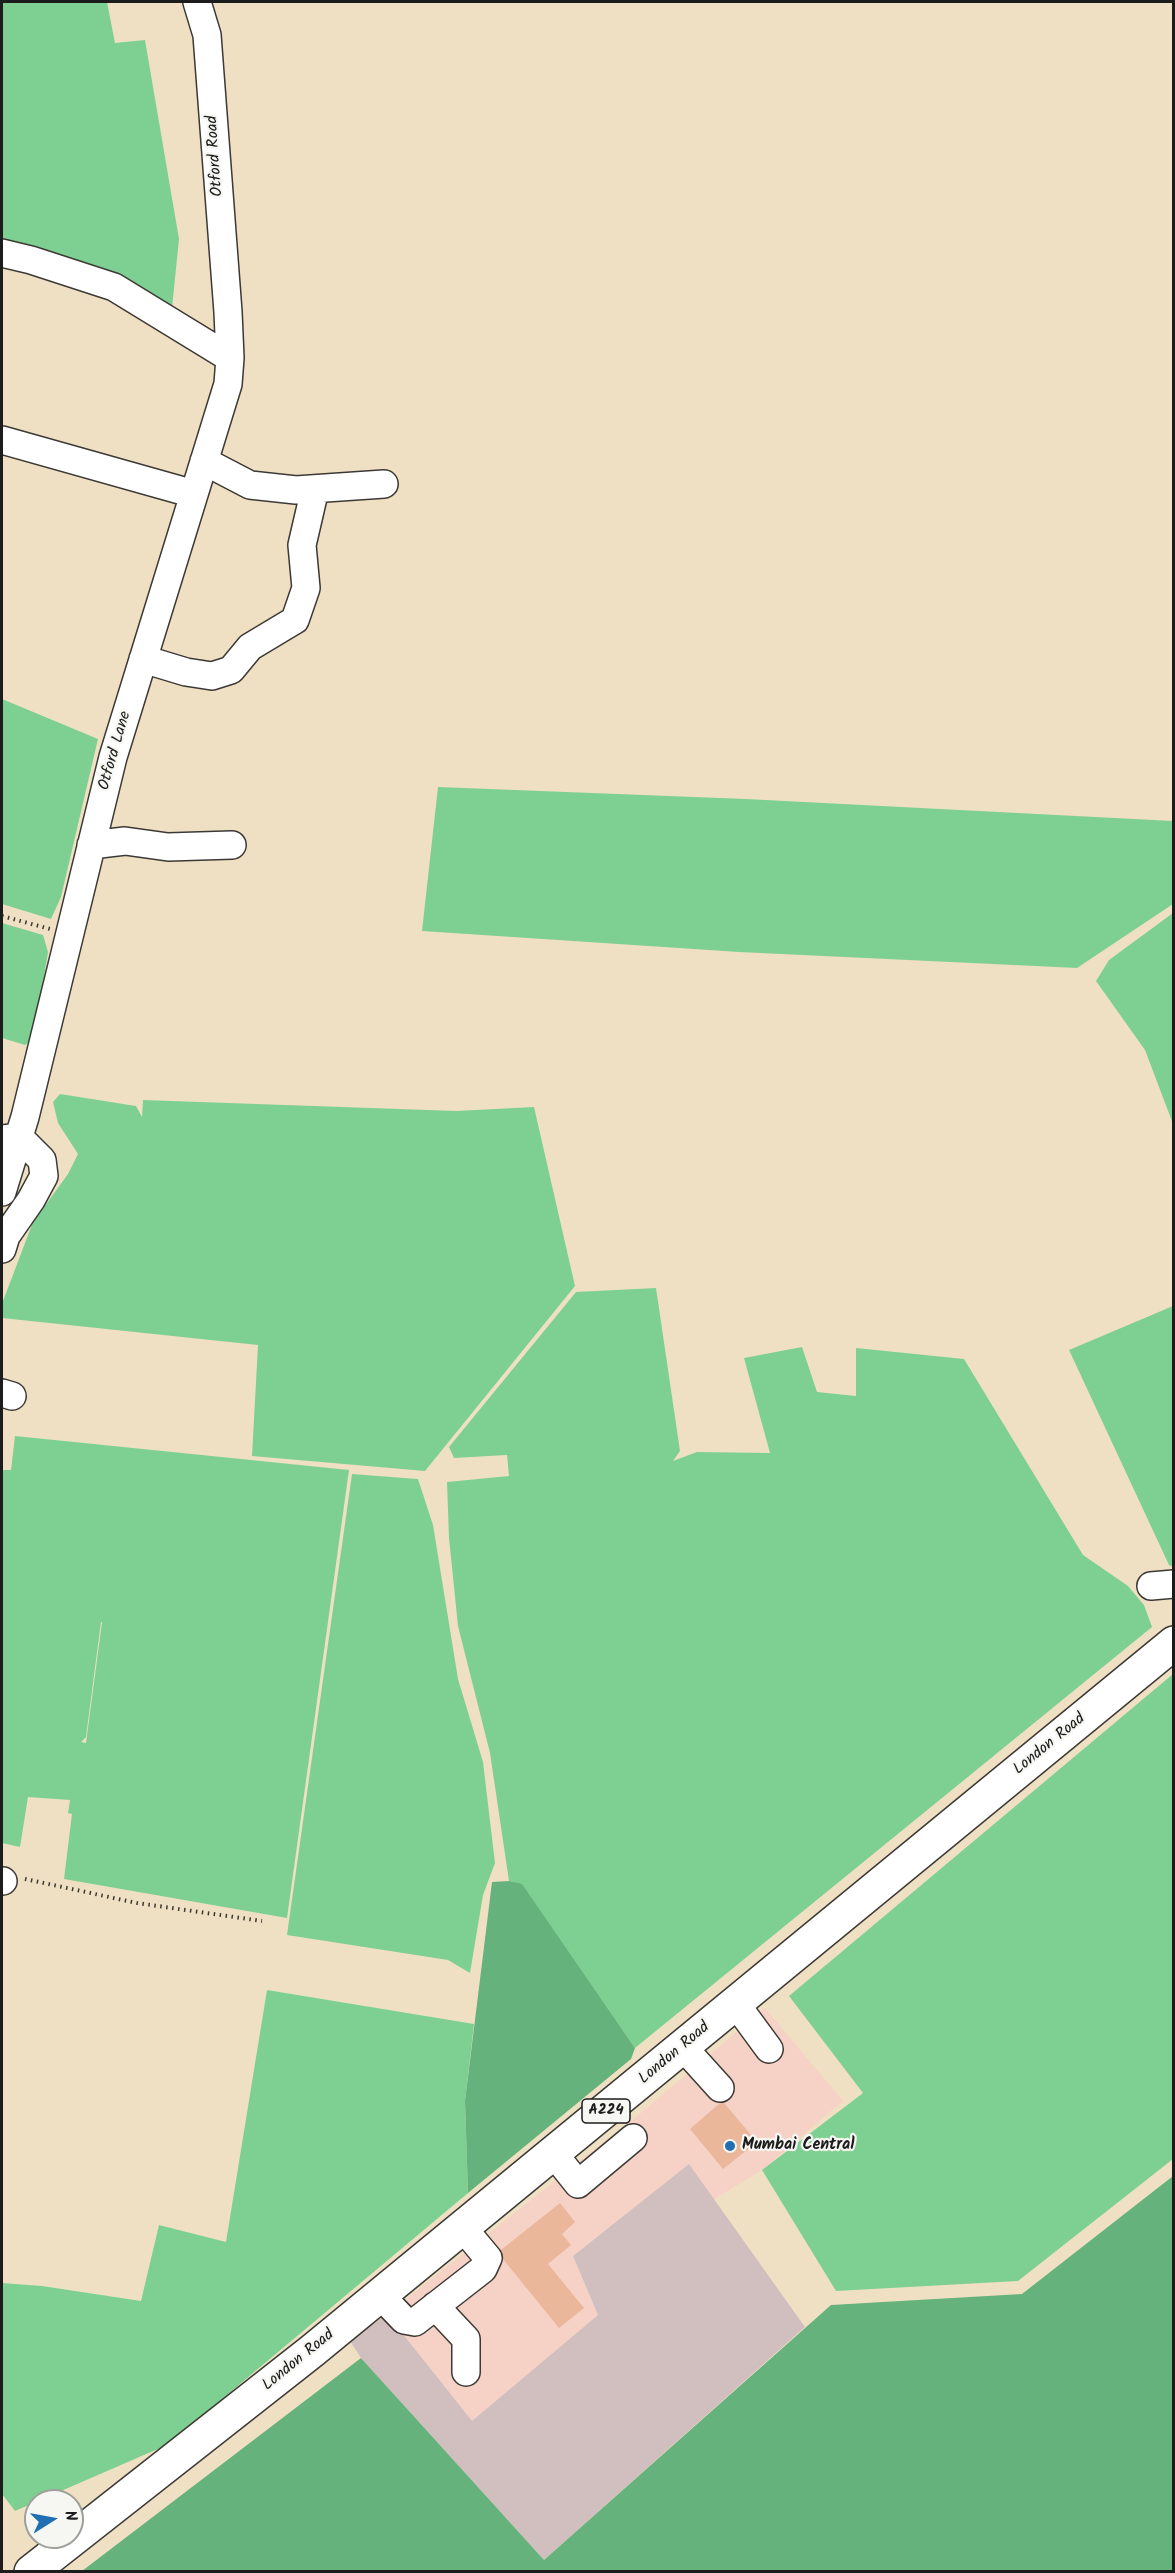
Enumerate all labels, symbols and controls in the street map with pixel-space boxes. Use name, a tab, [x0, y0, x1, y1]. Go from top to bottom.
street label: Otford Road	[204, 115, 228, 197]
street label: Otford Lane	[96, 709, 136, 793]
street label: London Road	[1010, 1710, 1090, 1780]
street label: London Road	[636, 2019, 714, 2089]
road number: A224	[582, 2099, 630, 2123]
place label: Mumbai Central	[742, 2136, 854, 2156]
marker: Mumbai Central	[723, 2139, 737, 2153]
street label: London Road	[259, 2326, 339, 2396]
north arrow	[24, 2489, 84, 2549]
text: N	[57, 2508, 83, 2523]

